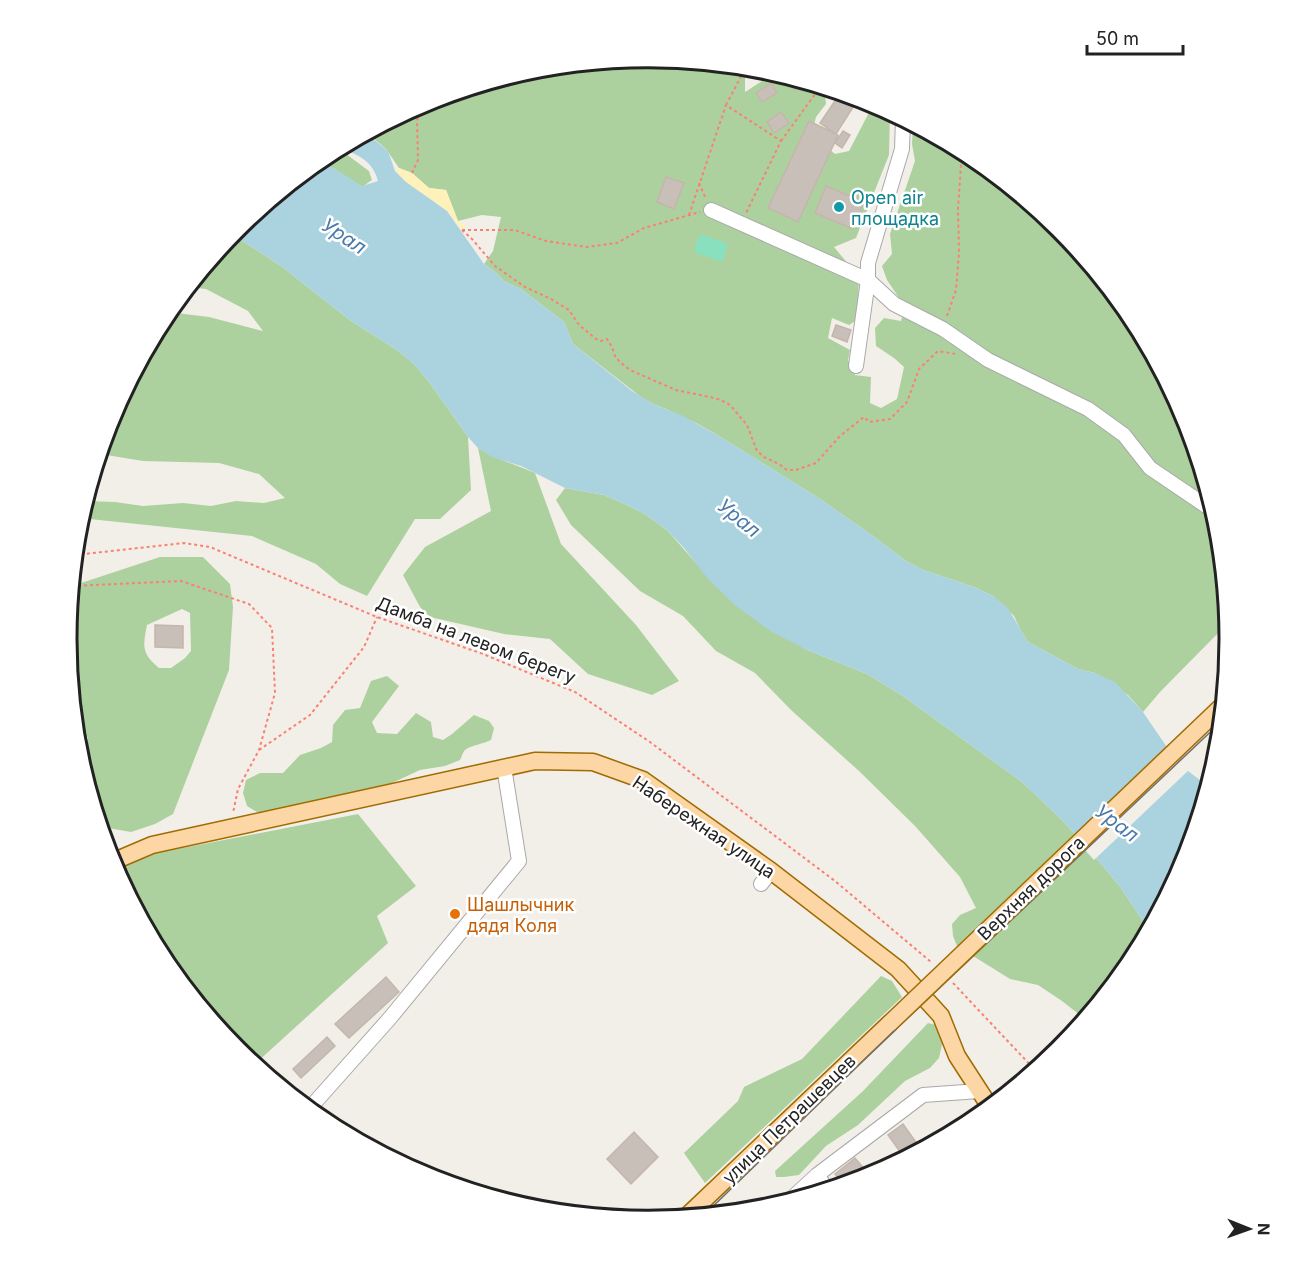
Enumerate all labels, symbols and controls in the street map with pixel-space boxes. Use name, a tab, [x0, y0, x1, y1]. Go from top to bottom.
scale bar	[1087, 18, 1183, 56]
text: 50 m	[1096, 28, 1139, 49]
place label: Open air площадка	[851, 187, 939, 229]
marker: Open air площадка	[832, 200, 846, 214]
water label: Урал	[317, 213, 371, 259]
water label: Урал	[713, 494, 765, 542]
street label: Дамба на левом берегу	[373, 592, 579, 688]
street label: Набережная улица	[629, 772, 779, 882]
water label: Урал	[1091, 799, 1143, 847]
street label: Верхняя дорога	[973, 832, 1089, 944]
place label: Шашлычник дядя Коля	[467, 894, 574, 936]
marker: Шашлычник дядя Коля	[448, 907, 462, 921]
street label: улица Петрашевцев	[718, 1050, 860, 1188]
north arrow	[1219, 1199, 1279, 1259]
text: N	[1254, 1223, 1274, 1236]

